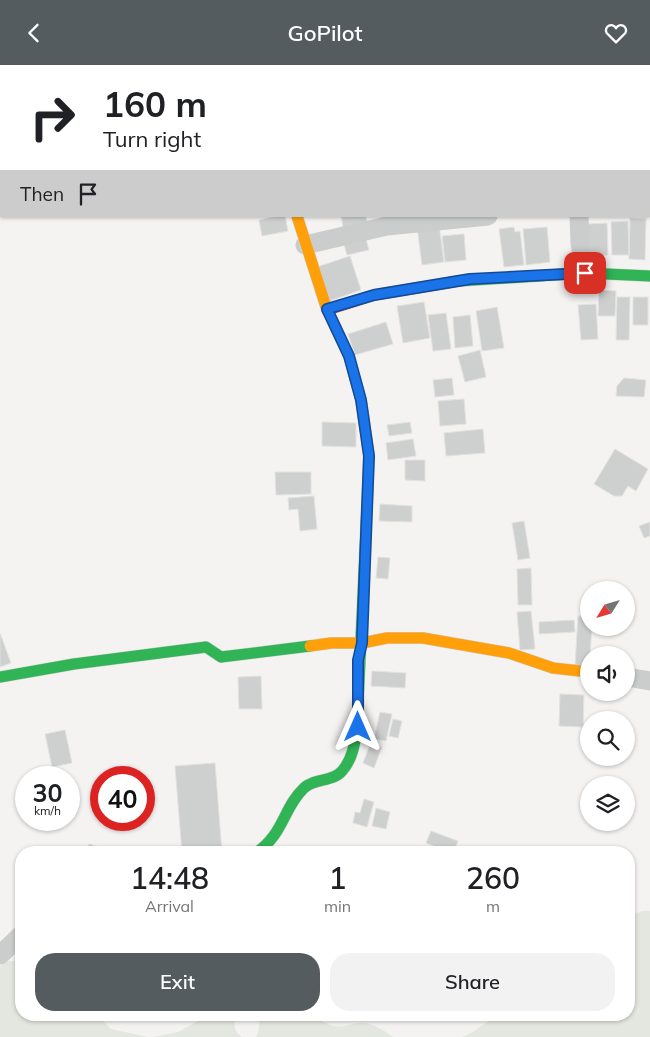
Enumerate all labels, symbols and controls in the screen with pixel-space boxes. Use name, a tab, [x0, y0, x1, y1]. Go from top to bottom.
icon: back	[20, 19, 48, 47]
text: GoPilot	[287, 19, 363, 47]
icon: heart	[602, 19, 630, 47]
text: 160 m	[103, 82, 207, 126]
icon: right	[20, 85, 85, 150]
text: Turn right	[103, 125, 201, 153]
icon: arrive	[74, 180, 102, 208]
text: Then	[20, 182, 64, 206]
pin	[564, 252, 606, 294]
icon: arrive	[571, 259, 599, 287]
north arrow	[580, 581, 635, 636]
map controls	[580, 581, 635, 831]
button: sound	[580, 646, 635, 701]
position arrow	[331, 700, 383, 752]
button: search	[580, 711, 635, 766]
speed limit sign: 40	[90, 766, 155, 831]
button: layers	[580, 776, 635, 831]
text: 30	[32, 777, 63, 808]
text: km/h	[34, 803, 61, 818]
text: 14:48	[130, 859, 209, 897]
text: 1	[329, 859, 347, 897]
text: 260	[466, 859, 520, 897]
text: Arrival	[145, 896, 194, 916]
text: min	[324, 896, 351, 916]
text: m	[486, 896, 500, 916]
button: Exit	[35, 953, 320, 1011]
button: Share	[330, 953, 615, 1011]

